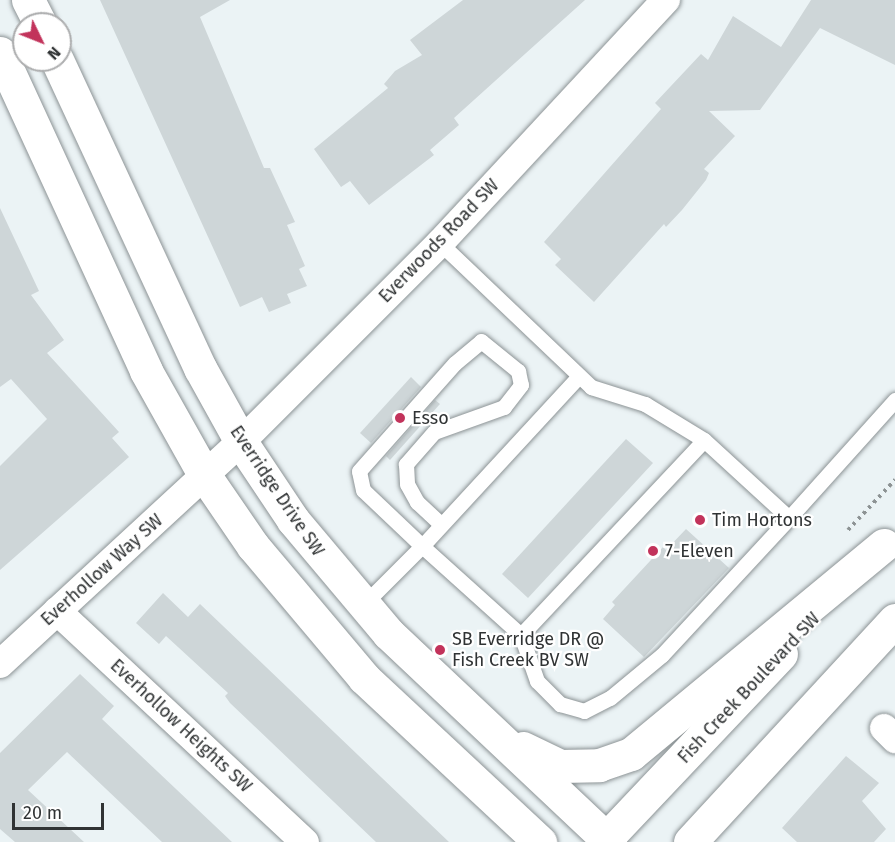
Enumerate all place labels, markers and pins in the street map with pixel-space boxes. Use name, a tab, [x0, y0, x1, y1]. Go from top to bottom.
place label: Esso	[412, 407, 449, 429]
marker: Esso	[393, 411, 407, 425]
place label: Tim Hortons	[712, 509, 812, 531]
marker: Tim Hortons	[693, 513, 707, 527]
place label: 7-Eleven	[665, 540, 734, 562]
marker: 7-Eleven	[646, 544, 660, 558]
place label: SB Everridge DR @ Fish Creek BV SW	[452, 629, 604, 672]
marker: SB Everridge DR @ Fish Creek BV SW	[433, 643, 447, 657]

